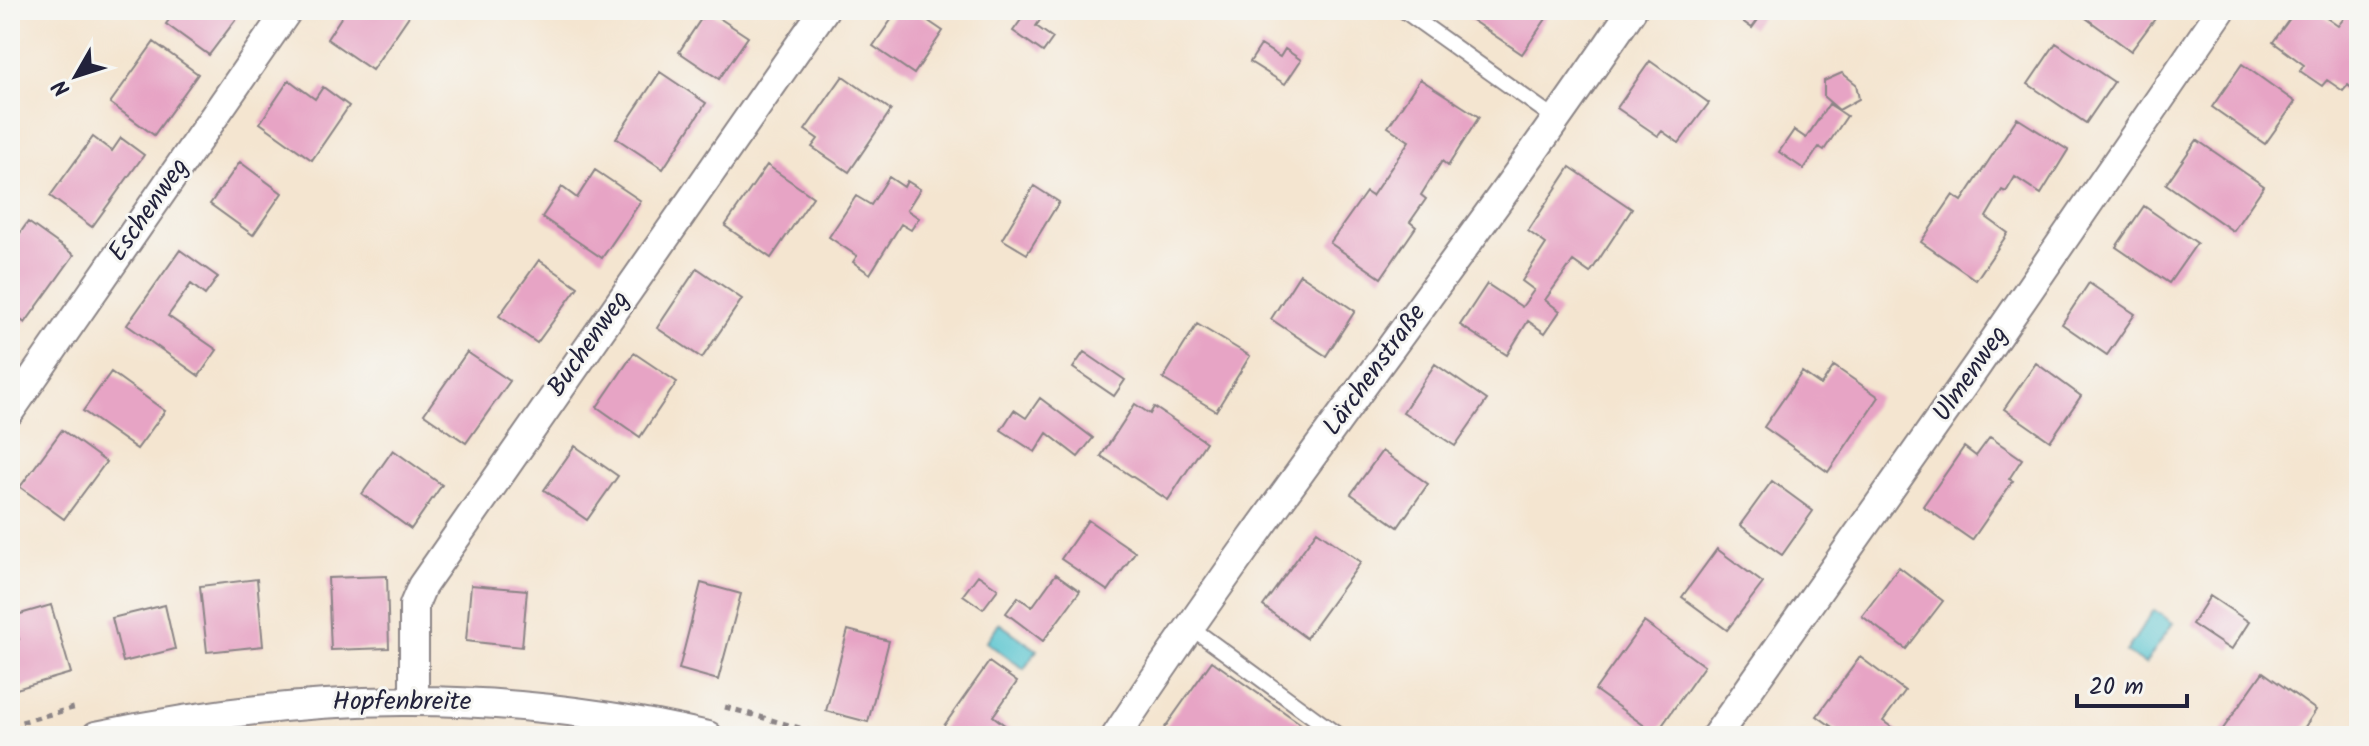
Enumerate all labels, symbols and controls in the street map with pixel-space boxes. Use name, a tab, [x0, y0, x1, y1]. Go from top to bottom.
north arrow	[36, 36, 116, 116]
text: N	[44, 71, 80, 103]
street label: Eschenweg	[98, 149, 200, 271]
street label: Buchenweg	[537, 282, 641, 406]
street label: Lärchenstraße	[1312, 295, 1438, 445]
street label: Ulmenweg	[1922, 317, 2020, 431]
scale bar	[2077, 658, 2187, 708]
text: 20 m	[2089, 668, 2144, 707]
street label: Hopfenbreite	[333, 681, 472, 723]

